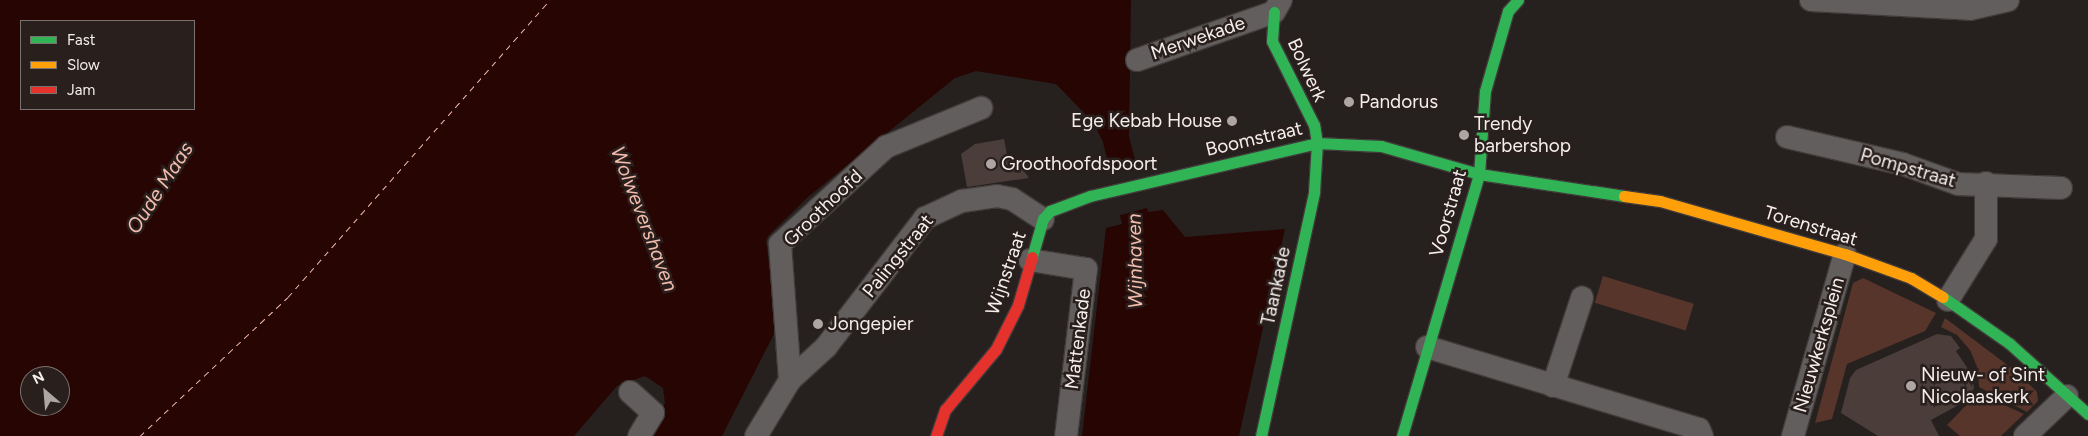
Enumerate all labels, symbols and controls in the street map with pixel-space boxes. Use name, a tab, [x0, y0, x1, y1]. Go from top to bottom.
street label: Merwekade	[1148, 11, 1248, 65]
legend	[20, 20, 195, 110]
text: Fast	[67, 31, 95, 49]
street label: Bolwerk	[1282, 35, 1332, 105]
text: Slow	[67, 56, 100, 74]
text: Jam	[67, 81, 95, 99]
place label: Pandorus	[1359, 91, 1438, 113]
marker: Pandorus	[1343, 96, 1355, 108]
place label: Ege Kebab House	[1071, 110, 1222, 132]
place label: Trendy barbershop	[1474, 113, 1571, 157]
marker: Ege Kebab House	[1226, 115, 1238, 127]
street label: Boomstraat	[1203, 117, 1305, 161]
marker: Trendy barbershop	[1458, 129, 1470, 141]
water label: Oude Maas	[122, 138, 198, 238]
water label: Wolwevershaven	[605, 143, 683, 295]
street label: Pompstraat	[1858, 144, 1958, 192]
place label: Groothoofdspoort	[1001, 153, 1158, 175]
marker: Groothoofdspoort	[985, 158, 997, 170]
street label: Groothoofd	[779, 165, 867, 251]
street label: Voorstraat	[1425, 167, 1471, 259]
street label: Torenstraat	[1761, 201, 1861, 251]
street label: Palingstraat	[858, 210, 938, 302]
water label: Wijnhaven	[1122, 213, 1148, 309]
street label: Wijnstraat	[981, 228, 1031, 318]
street label: Taankade	[1257, 245, 1295, 327]
street label: Nieuwkerksplein	[1789, 275, 1849, 415]
street label: Mattenkade	[1061, 287, 1095, 391]
place label: Jongepier	[828, 313, 913, 335]
marker: Jongepier	[812, 318, 824, 330]
place label: Nieuw- of Sint Nicolaaskerk	[1921, 364, 2045, 408]
north arrow	[20, 366, 70, 416]
text: N	[30, 368, 47, 388]
marker: Nieuw- of Sint Nicolaaskerk	[1905, 380, 1917, 392]

